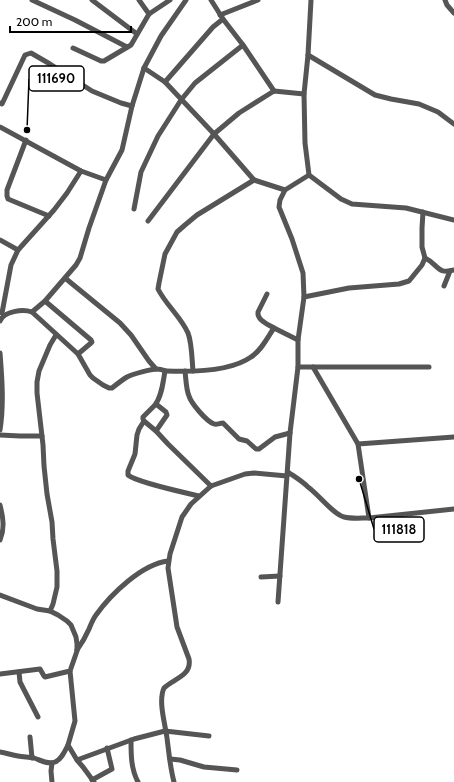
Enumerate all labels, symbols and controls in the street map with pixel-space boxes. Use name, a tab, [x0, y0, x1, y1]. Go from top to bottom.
scale bar	[10, 8, 131, 34]
text: 200 m	[16, 14, 52, 29]
callout: 111690	[29, 66, 84, 91]
text: 111690	[37, 70, 75, 86]
callout: 111818	[374, 517, 424, 542]
text: 111818	[382, 521, 417, 537]

